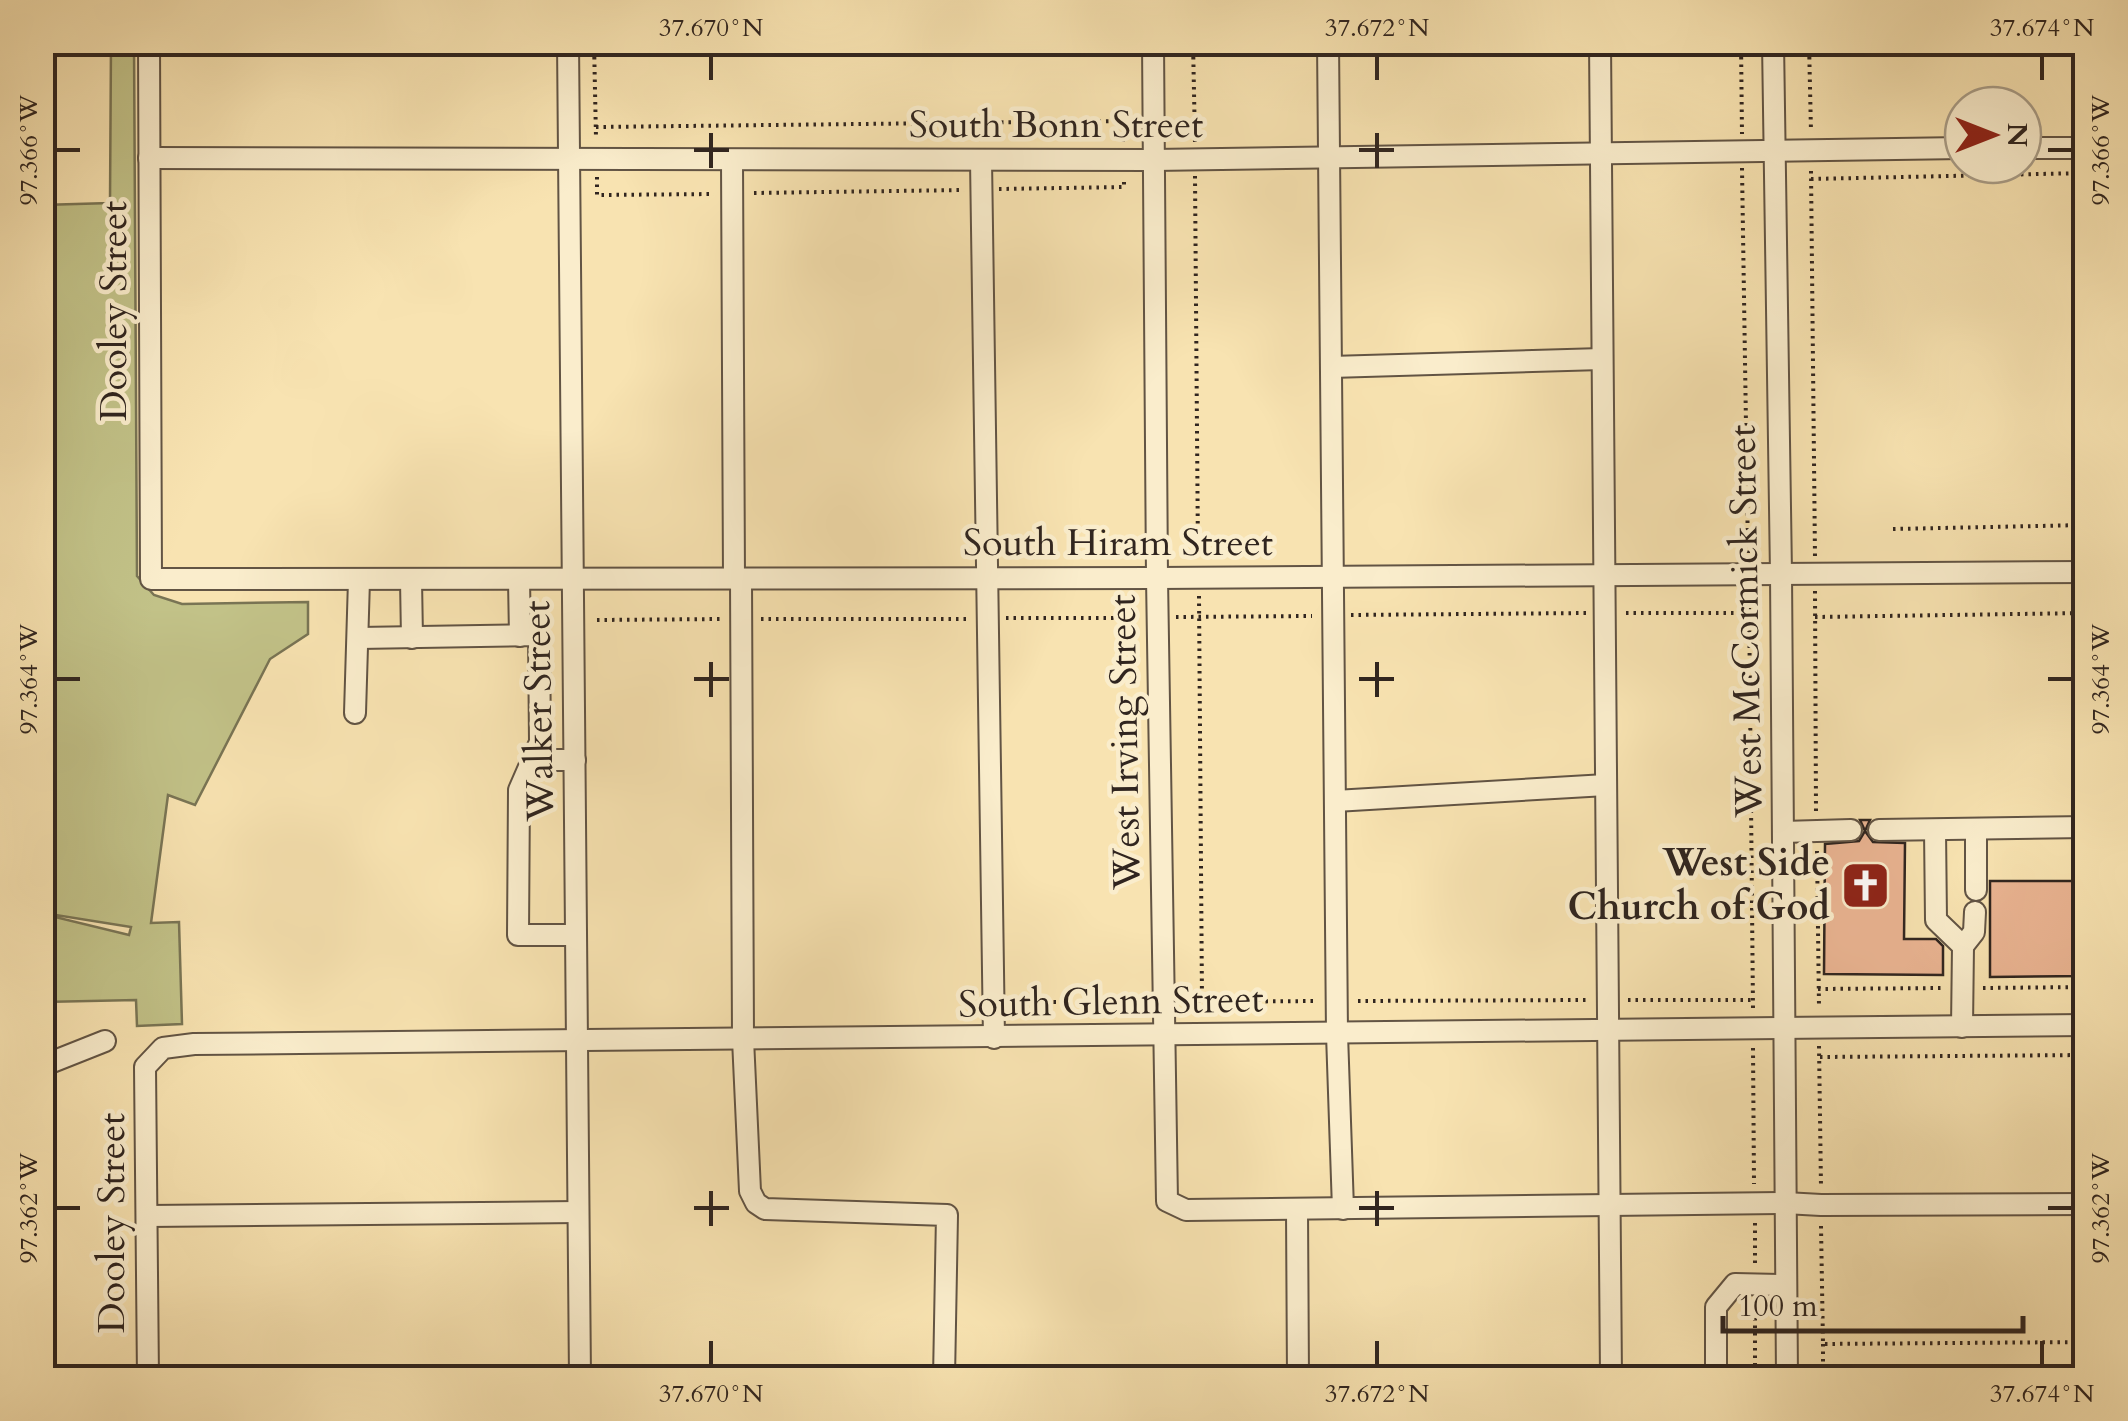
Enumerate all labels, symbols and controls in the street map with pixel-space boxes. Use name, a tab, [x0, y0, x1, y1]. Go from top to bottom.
text: 37.670°N	[659, 11, 763, 45]
text: 37.672°N	[1325, 11, 1429, 45]
text: 37.674°N	[1990, 11, 2094, 45]
north arrow	[1943, 85, 2043, 185]
text: 97.366°W	[12, 94, 46, 205]
text: 97.366°W	[2084, 94, 2118, 205]
street label: South Bonn Street	[909, 99, 1203, 151]
text: N	[1998, 123, 2036, 147]
street label: Dooley Street	[88, 201, 140, 421]
street label: West McCormick Street	[1717, 424, 1775, 819]
street label: South Hiram Street	[963, 517, 1273, 569]
street label: West Irving Street	[1096, 594, 1154, 891]
street label: Walker Street	[511, 600, 567, 823]
text: 97.364°W	[12, 623, 46, 734]
text: 97.364°W	[2084, 623, 2118, 734]
place label: West Side Church of God	[1568, 837, 1830, 933]
church icon: West Side Church of God	[1839, 859, 1891, 911]
street label: South Glenn Street	[958, 973, 1264, 1031]
street label: Dooley Street	[86, 1113, 138, 1333]
text: 97.362°W	[12, 1152, 46, 1263]
text: 97.362°W	[2084, 1152, 2118, 1263]
scale bar	[1723, 1271, 2023, 1333]
text: 100 m	[1738, 1286, 1818, 1327]
text: 37.670°N	[659, 1377, 763, 1411]
text: 37.672°N	[1325, 1377, 1429, 1411]
text: 37.674°N	[1990, 1377, 2094, 1411]

